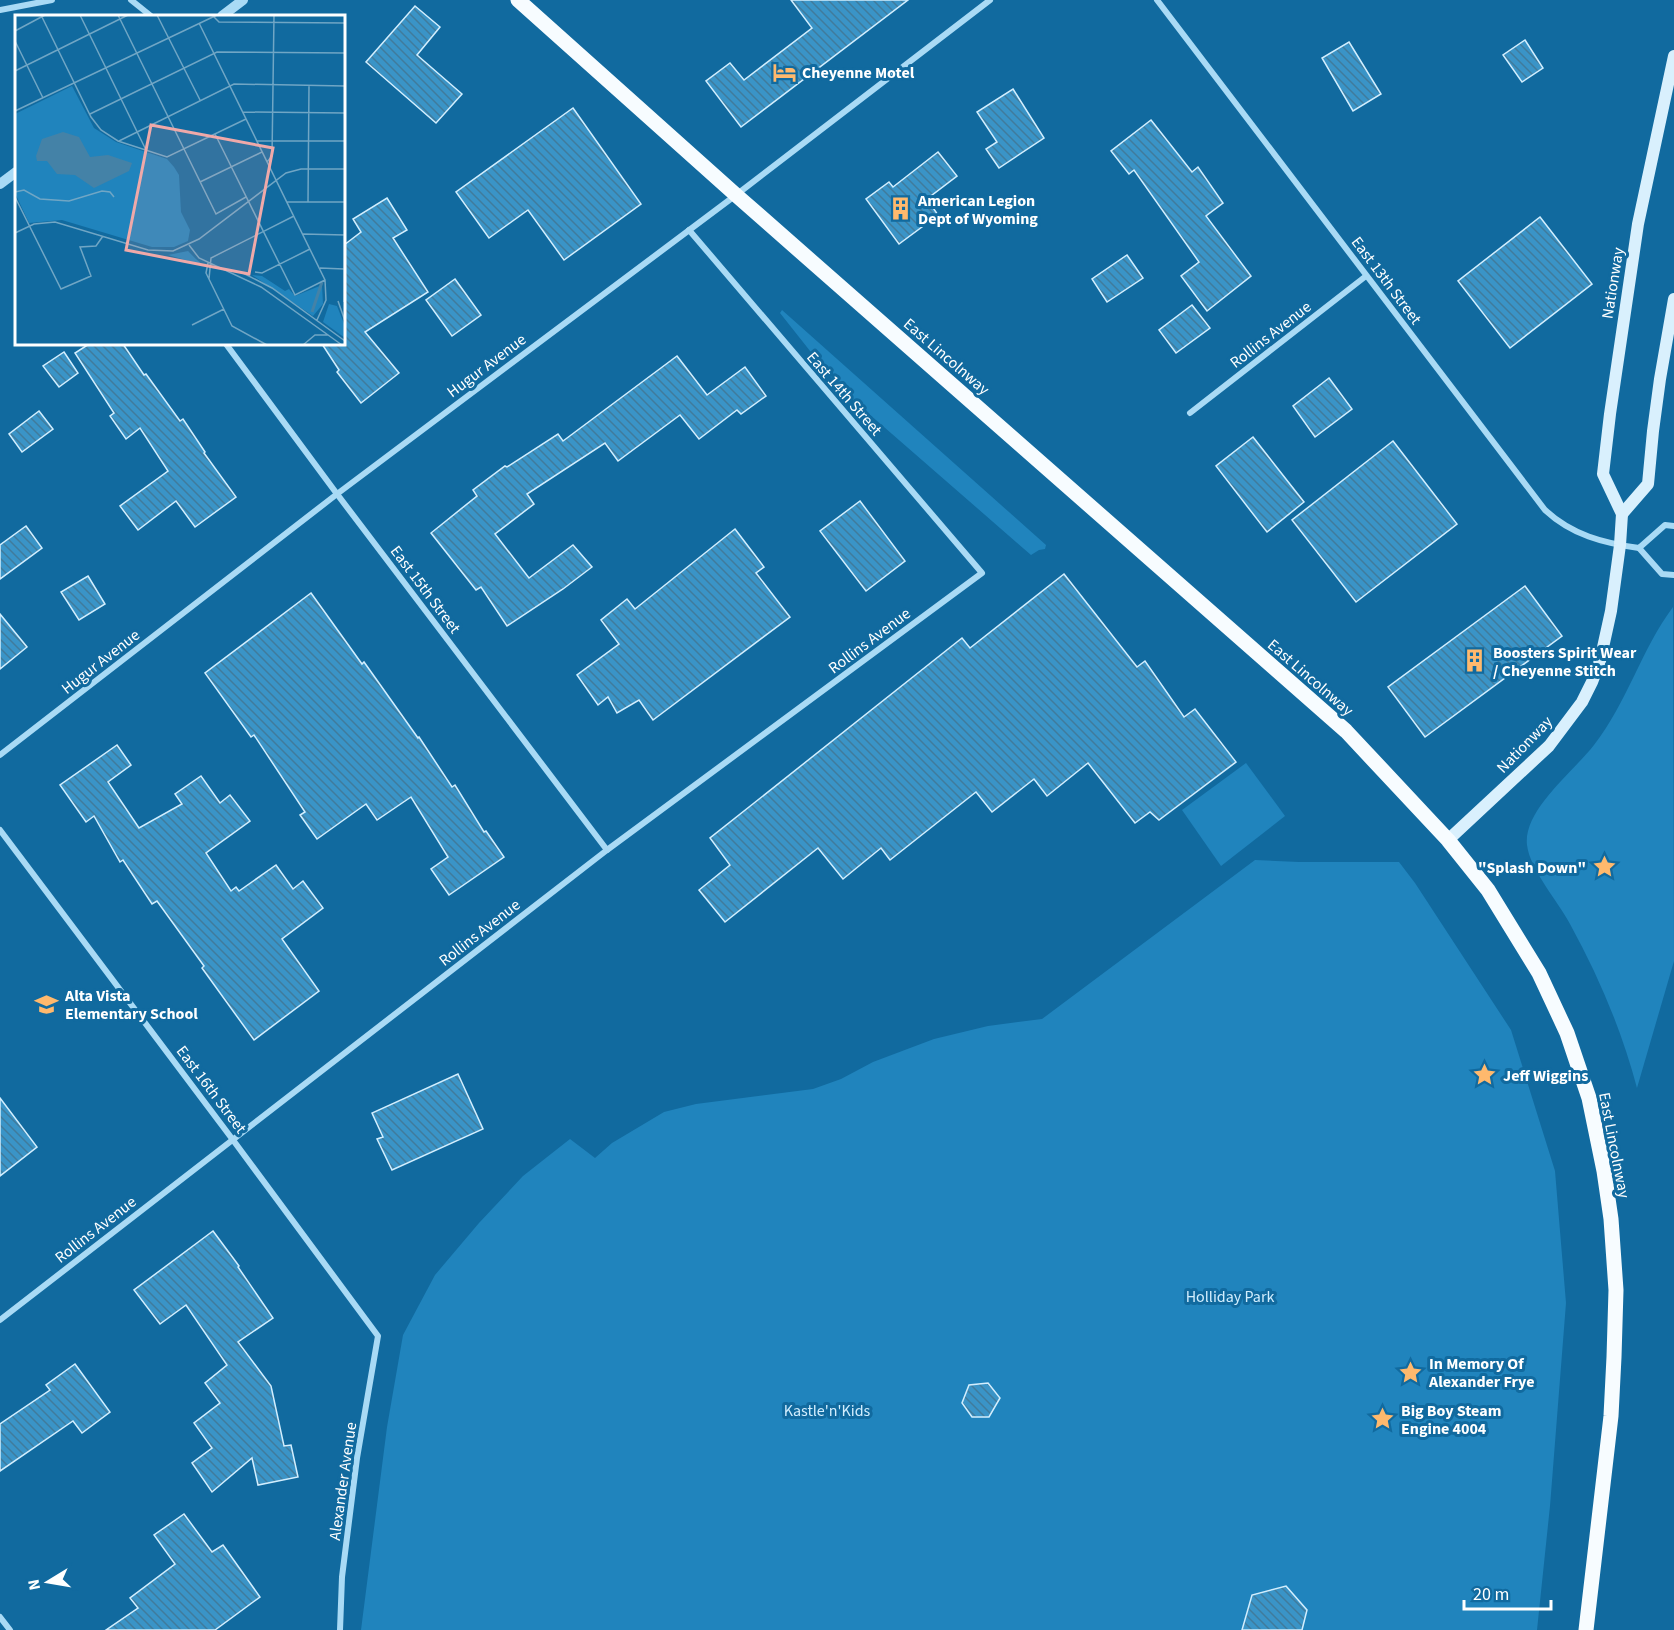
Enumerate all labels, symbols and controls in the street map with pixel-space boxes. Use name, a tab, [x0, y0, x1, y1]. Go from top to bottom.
inset map	[15, 15, 345, 345]
hotel icon: Cheyenne Motel	[771, 59, 797, 85]
place label: Cheyenne Motel	[802, 62, 915, 84]
place label: American Legion Dept of Wyoming	[917, 190, 1038, 230]
building icon: American Legion Dept of Wyoming	[887, 196, 913, 222]
street label: East 13th Street	[1346, 232, 1427, 330]
street label: Nationway	[1597, 245, 1630, 320]
street label: Rollins Avenue	[1225, 296, 1316, 374]
street label: East Lincolnway	[899, 313, 994, 401]
street label: Hugur Avenue	[442, 329, 531, 403]
street label: East 14th Street	[802, 347, 887, 441]
street label: East 15th Street	[385, 541, 466, 639]
street label: Rollins Avenue	[824, 603, 915, 679]
street label: Hugur Avenue	[57, 624, 144, 699]
street label: East Lincolnway	[1263, 634, 1358, 722]
place label: Boosters Spirit Wear / Cheyenne Stitch	[1493, 642, 1637, 682]
building icon: Boosters Spirit Wear / Cheyenne Stitch	[1462, 648, 1488, 674]
street label: Nationway	[1492, 711, 1558, 778]
place icon: "Splash Down"	[1591, 854, 1617, 880]
place label: "Splash Down"	[1478, 857, 1586, 879]
street label: Rollins Avenue	[434, 894, 525, 972]
place label: Alta Vista Elementary School	[64, 985, 198, 1025]
school or university icon: Alta Vista Elementary School	[34, 991, 60, 1017]
street label: East 16th Street	[171, 1041, 252, 1139]
place icon: Jeff Wiggins	[1472, 1062, 1498, 1088]
place label: Jeff Wiggins	[1503, 1065, 1588, 1087]
street label: East Lincolnway	[1593, 1090, 1635, 1200]
street label: Rollins Avenue	[50, 1191, 141, 1269]
park label: Holliday Park	[1186, 1286, 1274, 1308]
place label: In Memory Of Alexander Frye	[1428, 1353, 1534, 1393]
place icon: In Memory Of Alexander Frye	[1398, 1359, 1424, 1385]
park label: Kastle'n'Kids	[784, 1400, 871, 1422]
place label: Big Boy Steam Engine 4004	[1401, 1400, 1501, 1440]
place icon: Big Boy Steam Engine 4004	[1370, 1406, 1396, 1432]
street label: Alexander Avenue	[324, 1421, 362, 1542]
north arrow	[18, 1552, 78, 1612]
scale bar	[1464, 1573, 1551, 1611]
text: N	[22, 1577, 46, 1592]
text: 20 m	[1473, 1582, 1509, 1607]

